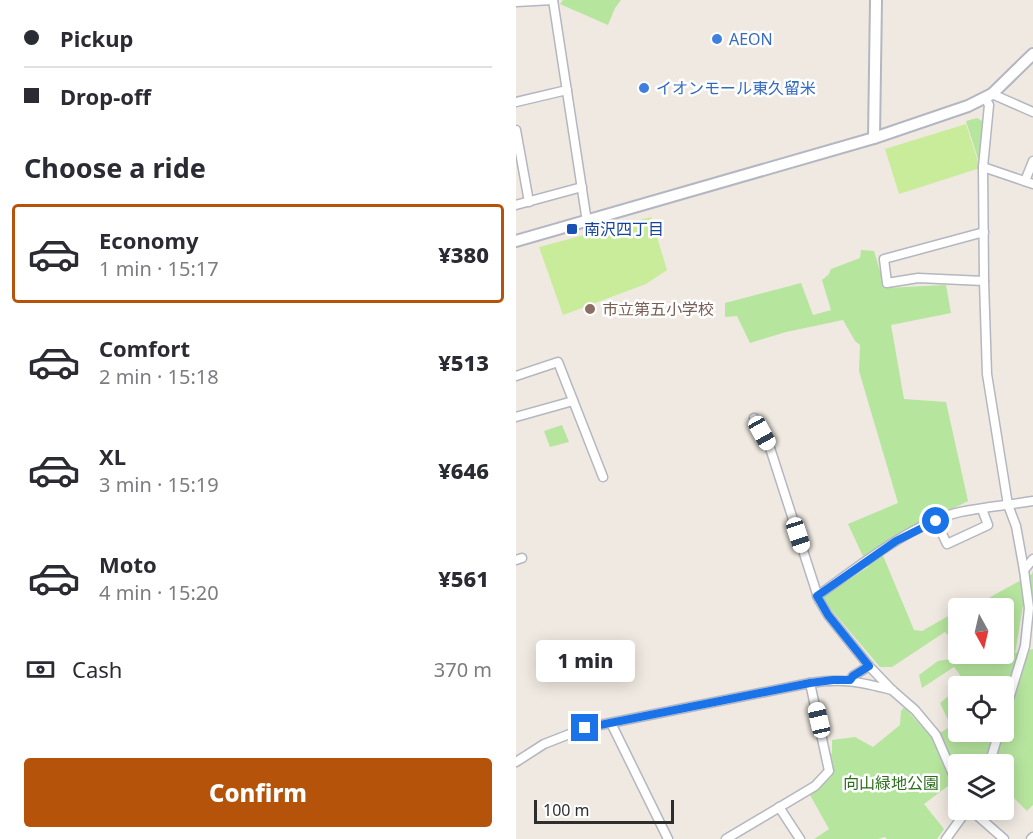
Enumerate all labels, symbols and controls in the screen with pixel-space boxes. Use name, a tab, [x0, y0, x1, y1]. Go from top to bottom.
text: Pickup	[60, 23, 133, 53]
place label: AEON	[729, 28, 773, 50]
marker: AEON	[710, 32, 724, 46]
place label: イオンモール東久留米	[656, 77, 816, 99]
text: Drop-off	[60, 81, 151, 111]
marker: イオンモール東久留米	[637, 81, 651, 95]
text: Choose a ride	[24, 149, 206, 186]
place label: 南沢四丁目	[584, 218, 664, 240]
marker: 南沢四丁目	[565, 222, 579, 236]
text: Economy	[99, 225, 198, 255]
icon: car	[27, 227, 81, 281]
text: ¥380	[438, 239, 489, 269]
text: 1 min · 15:17	[99, 255, 219, 282]
place label: 市立第五小学校	[602, 298, 714, 320]
marker: 市立第五小学校	[583, 302, 597, 316]
text: Comfort	[99, 333, 190, 363]
icon: car	[27, 335, 81, 389]
text: ¥513	[438, 347, 489, 377]
text: 2 min · 15:18	[99, 363, 219, 390]
car	[745, 413, 779, 453]
text: XL	[99, 441, 126, 471]
icon: car	[27, 443, 81, 497]
text: ¥646	[438, 455, 489, 485]
text: 3 min · 15:19	[99, 471, 219, 498]
route start	[922, 507, 949, 534]
car	[784, 515, 812, 555]
text: Moto	[99, 549, 157, 579]
icon: car	[27, 551, 81, 605]
text: ¥561	[438, 563, 489, 593]
text: 4 min · 15:20	[99, 579, 219, 606]
north arrow	[948, 598, 1014, 664]
map controls	[948, 598, 1014, 820]
callout: 1 min	[536, 641, 634, 683]
text: 1 min	[558, 647, 613, 674]
icon: cash	[24, 653, 57, 686]
text: Cash	[72, 654, 122, 684]
text: 370 m	[434, 656, 492, 683]
button: locate	[948, 676, 1014, 742]
car	[806, 700, 832, 740]
route end	[571, 714, 598, 741]
button: layers	[948, 754, 1014, 820]
button: Confirm	[24, 758, 492, 827]
park label: 向山緑地公園	[843, 772, 939, 794]
scale bar	[534, 797, 674, 824]
text: 100 m	[543, 799, 590, 821]

